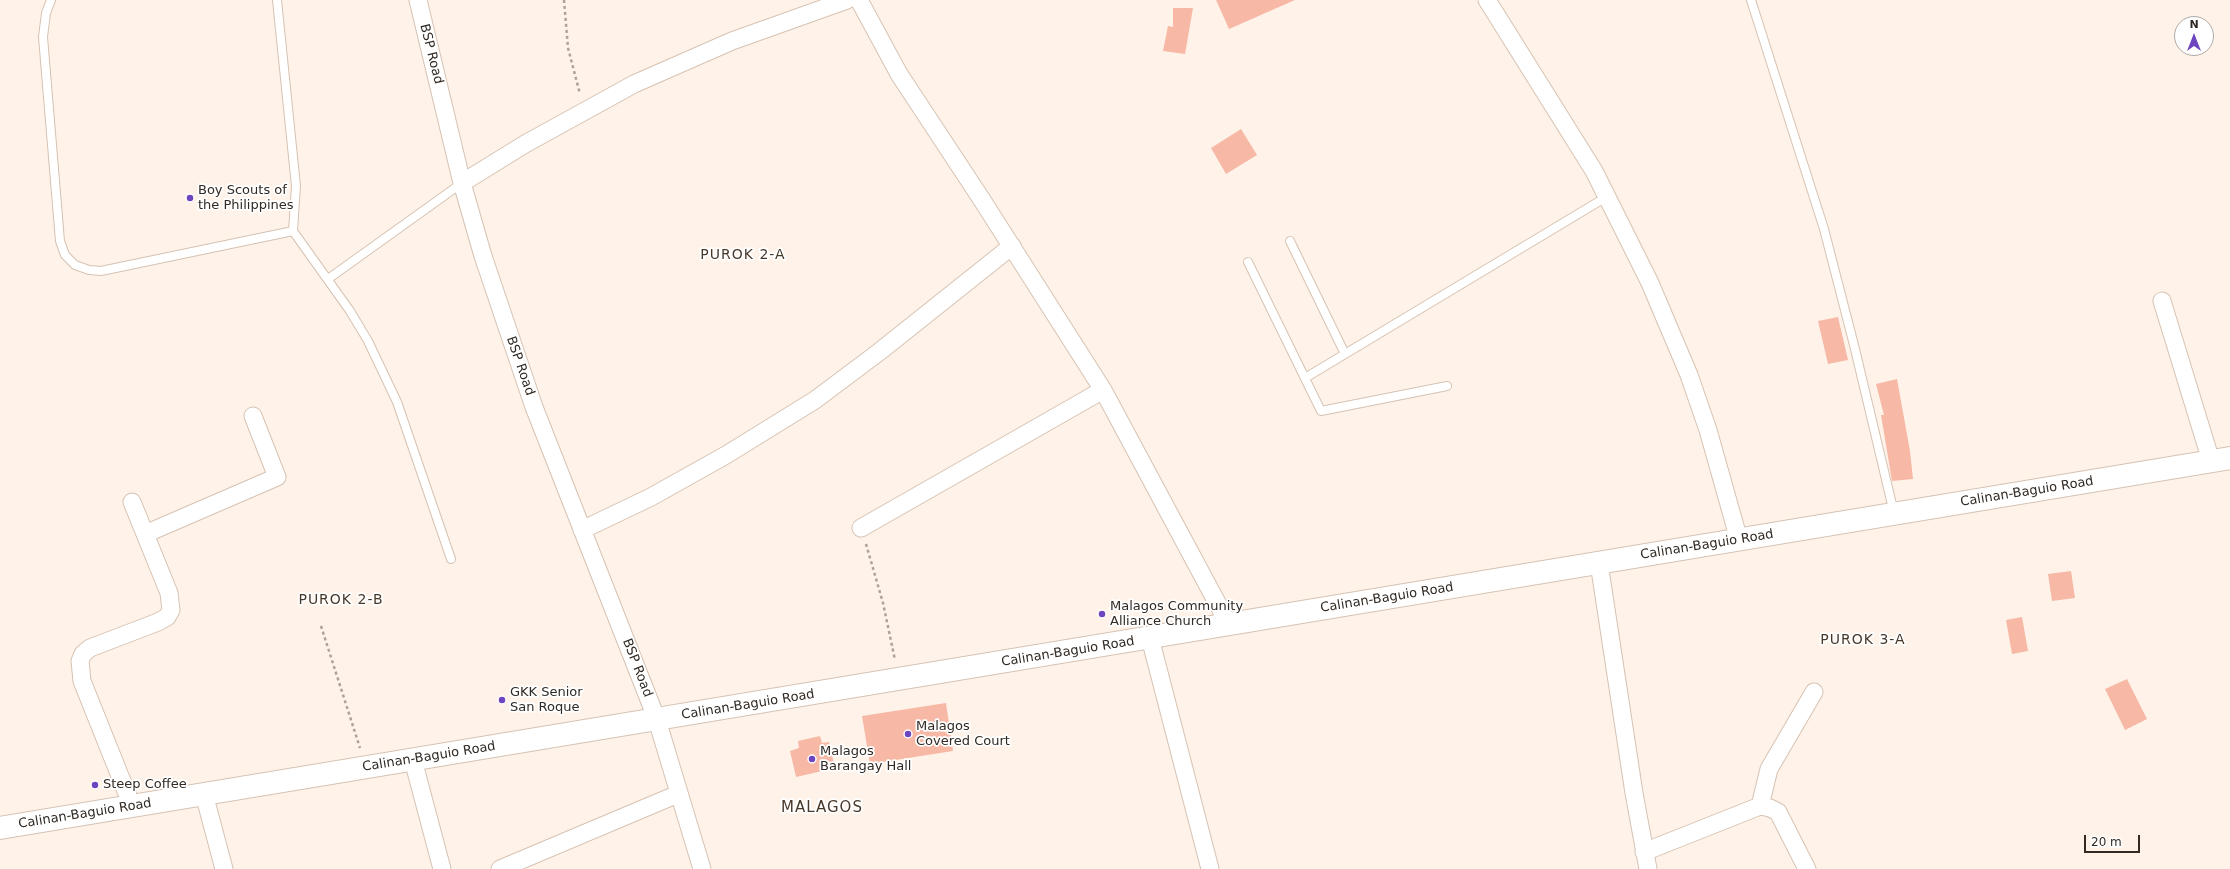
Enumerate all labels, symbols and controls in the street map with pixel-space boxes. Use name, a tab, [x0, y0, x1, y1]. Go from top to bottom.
north arrow	[2174, 16, 2214, 56]
text: N	[2189, 18, 2199, 31]
street label: BSP Road	[416, 22, 446, 86]
place label: Boy Scouts of the Philippines	[198, 183, 294, 214]
marker: Boy Scouts of the Philippines	[185, 193, 195, 203]
district label: PUROK 2-A	[700, 247, 786, 263]
street label: BSP Road	[503, 334, 537, 398]
street label: Calinan-Baguio Road	[1959, 474, 2095, 510]
street label: Calinan-Baguio Road	[1639, 527, 1775, 563]
street label: Calinan-Baguio Road	[1319, 580, 1455, 616]
district label: PUROK 2-B	[298, 592, 384, 608]
place label: Malagos Community Alliance Church	[1110, 599, 1243, 630]
marker: Malagos Community Alliance Church	[1097, 609, 1107, 619]
district label: PUROK 3-A	[1820, 632, 1906, 648]
street label: Calinan-Baguio Road	[1000, 634, 1136, 670]
street label: BSP Road	[619, 636, 655, 700]
place label: GKK Senior San Roque	[510, 685, 583, 716]
street label: Calinan-Baguio Road	[680, 687, 816, 723]
marker: GKK Senior San Roque	[497, 695, 507, 705]
place label: Malagos Covered Court	[916, 719, 1010, 750]
marker: Malagos Covered Court	[903, 729, 913, 739]
street label: Calinan-Baguio Road	[361, 739, 497, 775]
place label: Malagos Barangay Hall	[820, 744, 911, 775]
marker: Malagos Barangay Hall	[807, 754, 817, 764]
place label: Steep Coffee	[103, 777, 187, 793]
marker: Steep Coffee	[90, 780, 100, 790]
street label: Calinan-Baguio Road	[17, 796, 153, 832]
district label: MALAGOS	[781, 799, 863, 817]
scale bar	[2086, 827, 2142, 853]
text: 20 m	[2091, 835, 2122, 849]

